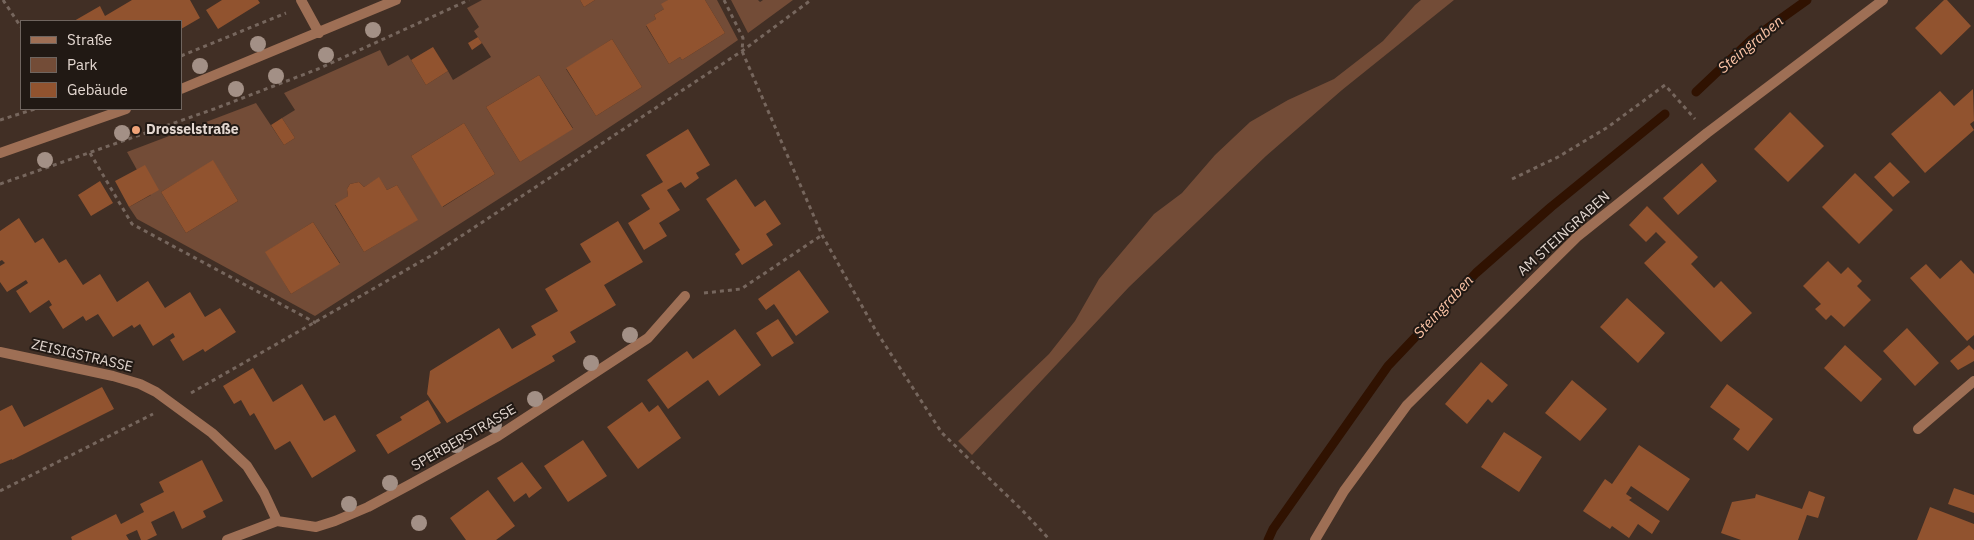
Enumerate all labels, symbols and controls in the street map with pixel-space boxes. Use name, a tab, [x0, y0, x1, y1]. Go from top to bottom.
water label: Steingraben	[1715, 12, 1787, 78]
legend	[20, 20, 182, 110]
text: Straße	[67, 30, 112, 49]
text: Park	[67, 55, 97, 74]
text: Gebäude	[67, 80, 128, 99]
place label: Drosselstraße	[146, 122, 239, 138]
marker: Drosselstraße	[130, 124, 142, 136]
street label: AM STEINGRABEN	[1514, 188, 1614, 280]
water label: Steingraben	[1410, 272, 1478, 342]
street label: ZEISIGSTRASSE	[30, 336, 134, 376]
street label: SPERBERSTRASSE	[409, 401, 519, 475]

